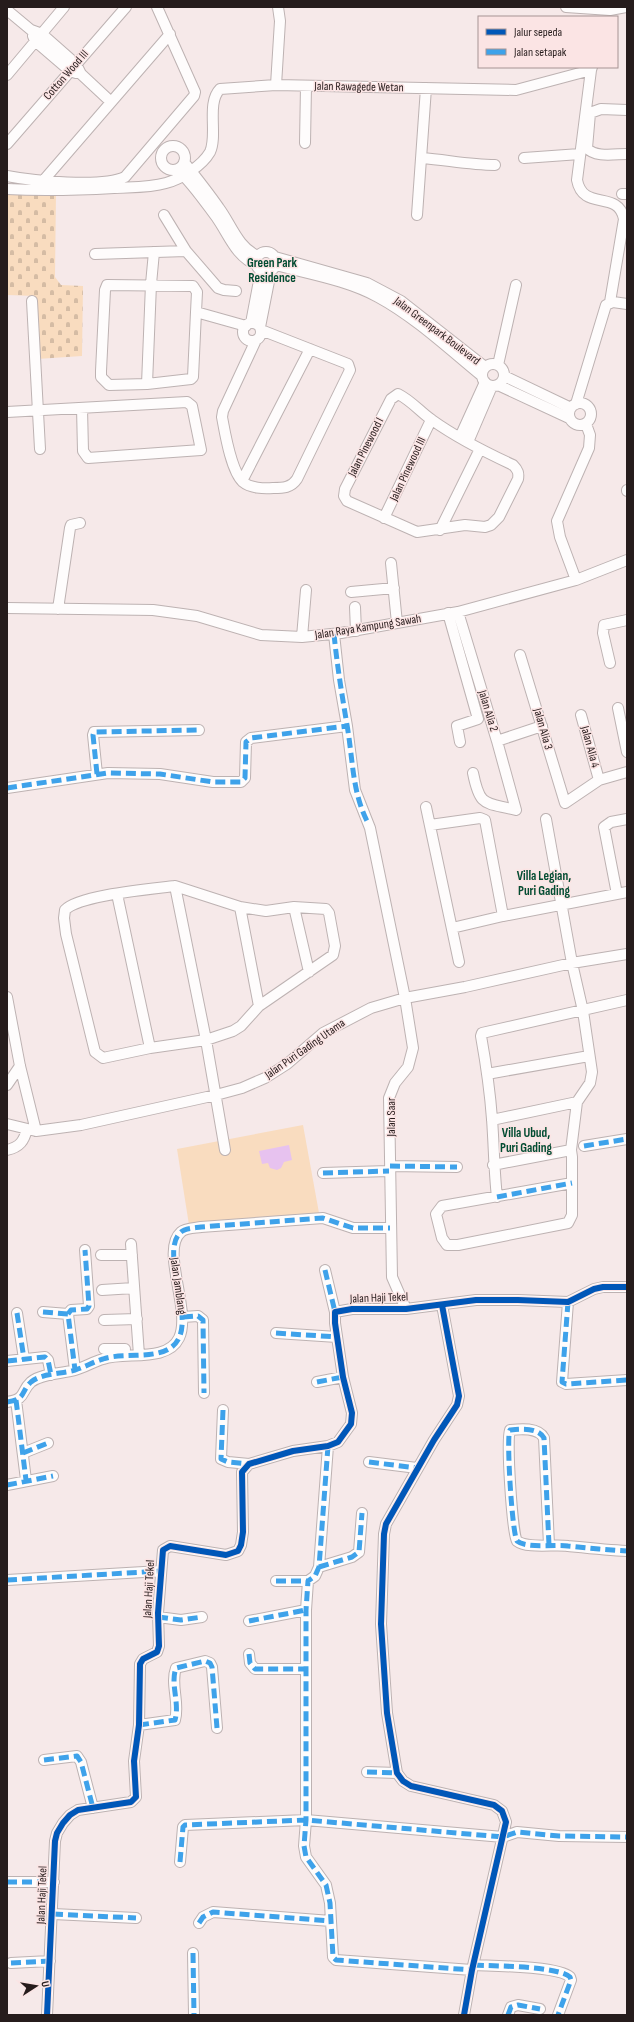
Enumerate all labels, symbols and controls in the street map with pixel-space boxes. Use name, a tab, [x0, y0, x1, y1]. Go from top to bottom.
legend	[478, 16, 618, 68]
text: Jalur sepeda	[513, 25, 563, 40]
text: Jalan setapak	[513, 45, 567, 60]
street label: Cotton Wood III	[40, 47, 92, 103]
street label: Jalan Rawagede Wetan	[313, 79, 404, 95]
district label: Green Park Residence	[247, 255, 298, 286]
street label: Jalan Greenpark Boulevard	[390, 293, 483, 368]
street label: Jalan Pinewood I	[344, 415, 387, 480]
street label: Jalan Pinewood III	[386, 435, 429, 504]
street label: Jalan Raya Kampung Sawah	[313, 611, 422, 643]
street label: Jalan Alia 2	[474, 688, 501, 734]
street label: Jalan Alia 3	[530, 706, 556, 752]
street label: Jalan Alia 4	[577, 724, 603, 769]
district label: Villa Legian, Puri Gading	[517, 868, 571, 899]
street label: Jalan Puri Gading Utama	[261, 1015, 348, 1083]
street label: Jalan Saar	[384, 1097, 399, 1137]
district label: Villa Ubud, Puri Gading	[500, 1125, 552, 1156]
street label: Jalan Jamblang	[166, 1255, 189, 1316]
street label: Jalan Haji Tekel	[349, 1289, 408, 1307]
street label: Jalan Haji Tekel	[140, 1559, 158, 1620]
street label: Jalan Haji Tekel	[33, 1866, 51, 1925]
north arrow	[16, 1966, 56, 2006]
text: U	[38, 1980, 52, 1988]

